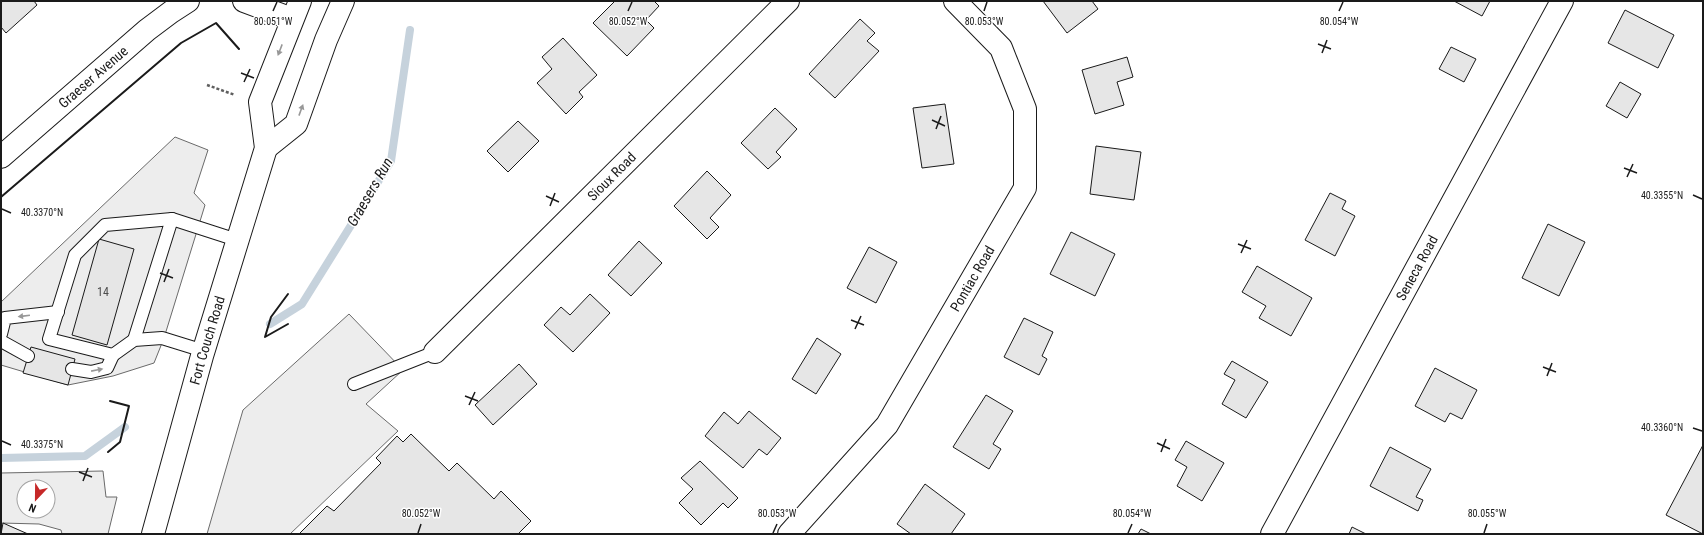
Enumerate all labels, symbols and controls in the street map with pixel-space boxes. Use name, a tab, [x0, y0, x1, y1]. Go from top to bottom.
text: 80.051°W	[254, 16, 293, 27]
text: 80.052°W	[609, 16, 648, 27]
text: 80.053°W	[965, 16, 1004, 27]
text: 80.054°W	[1320, 16, 1359, 27]
street label: Graeser Avenue	[55, 42, 131, 111]
one-way arrow	[276, 44, 282, 56]
one-way arrow	[298, 104, 304, 116]
street label: Sioux Road	[584, 149, 639, 204]
water label: Graesers Run	[343, 154, 397, 230]
text: 40.3355°N	[1641, 190, 1683, 201]
text: 40.3370°N	[21, 207, 63, 218]
street label: Seneca Road	[1393, 233, 1441, 303]
street label: Pontiac Road	[947, 243, 998, 314]
house number: 14	[97, 285, 109, 299]
street label: Fort Couch Road	[186, 294, 228, 387]
one-way arrow	[17, 313, 30, 319]
one-way arrow	[91, 367, 103, 373]
text: 40.3360°N	[1641, 422, 1683, 433]
text: 40.3375°N	[21, 439, 63, 450]
north arrow	[16, 479, 56, 519]
text: N	[27, 500, 38, 515]
text: 80.052°W	[402, 508, 441, 519]
text: 80.053°W	[758, 508, 797, 519]
text: 80.054°W	[1113, 508, 1152, 519]
text: 80.055°W	[1468, 508, 1507, 519]

